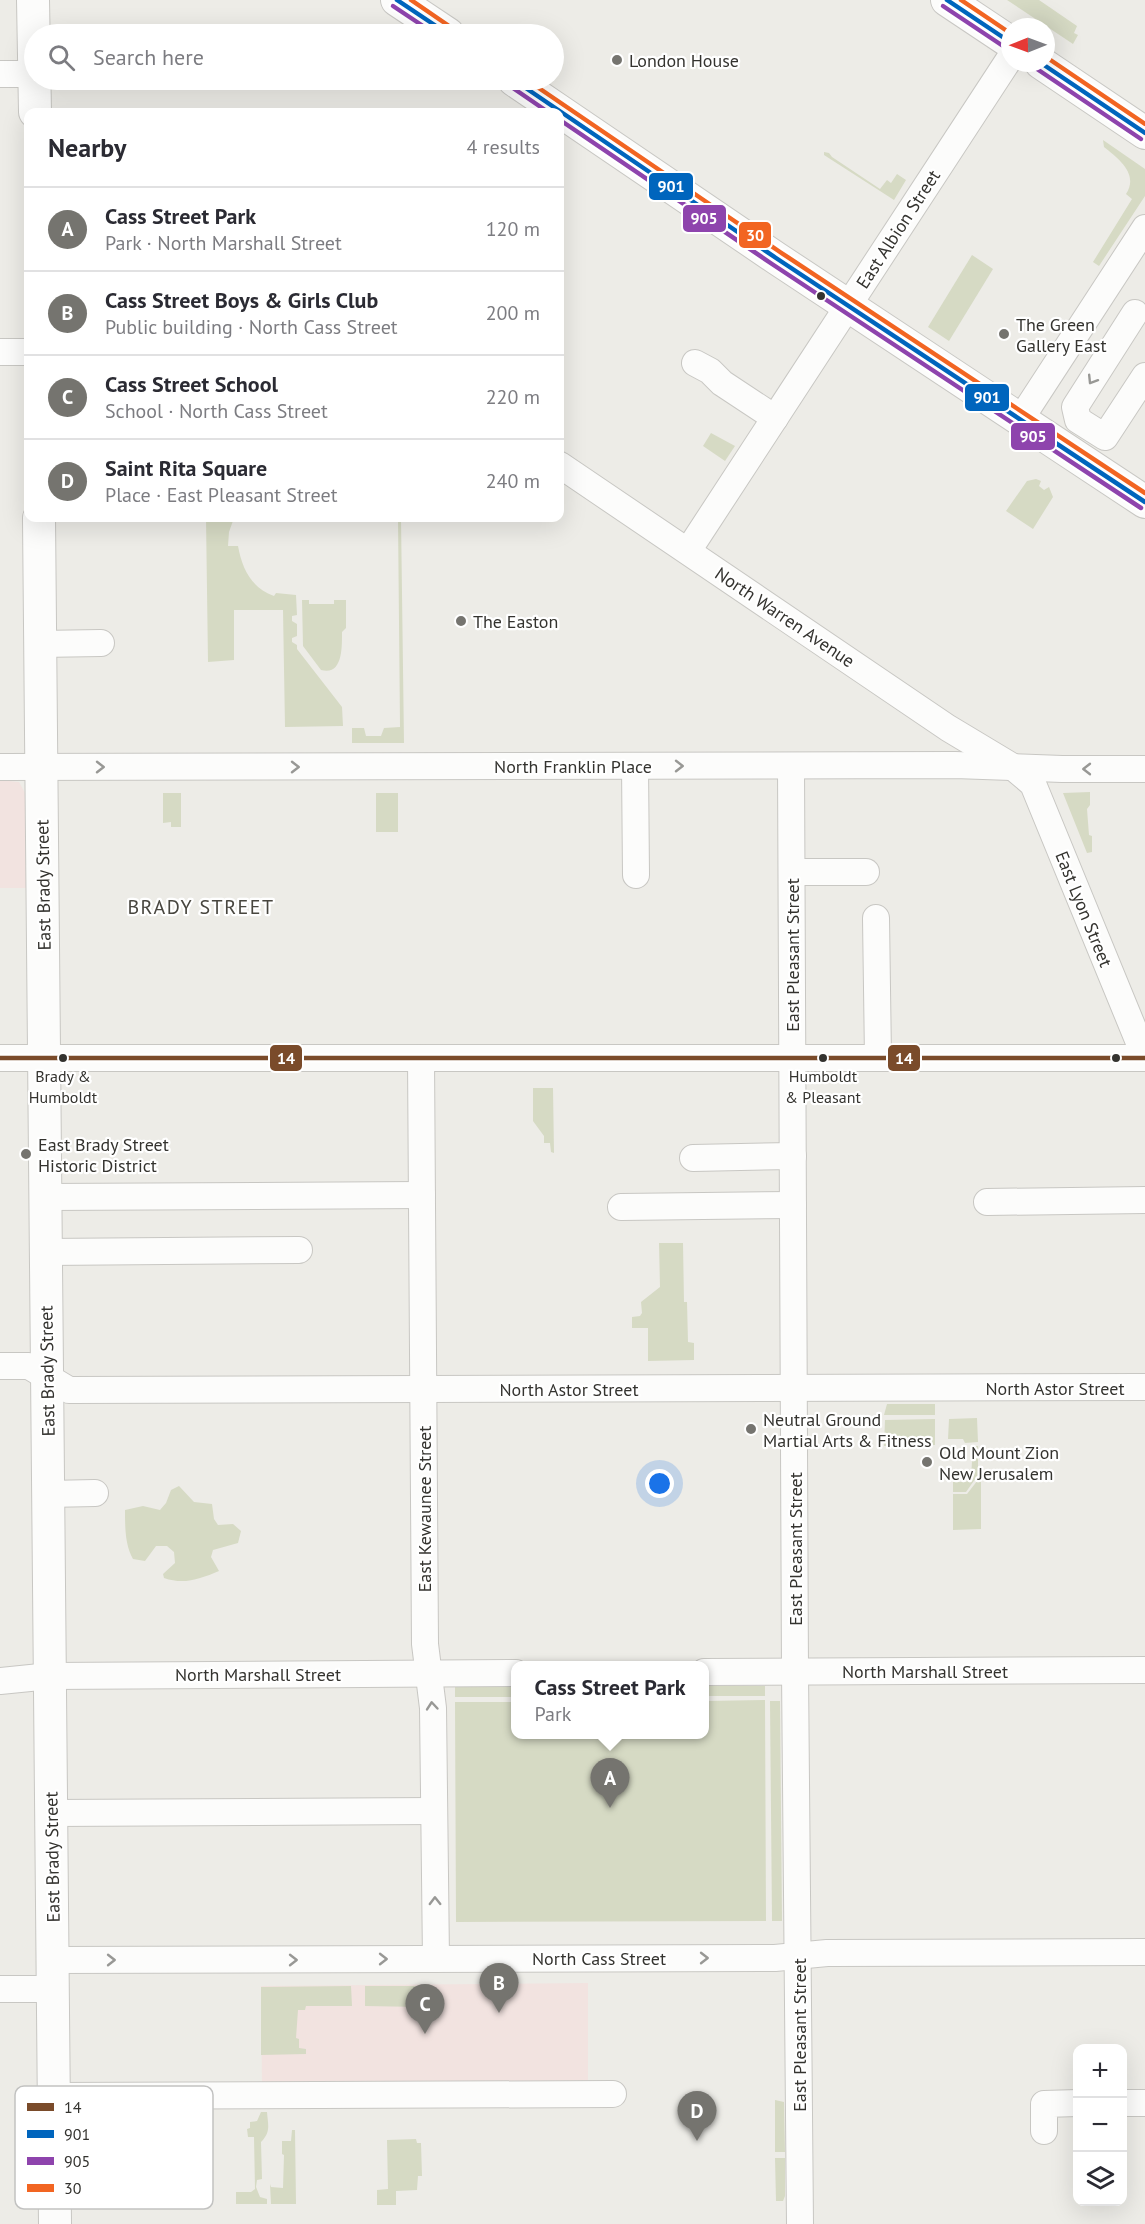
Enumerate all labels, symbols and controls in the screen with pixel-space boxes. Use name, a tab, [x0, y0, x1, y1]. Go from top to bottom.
north arrow	[1001, 18, 1055, 72]
search box	[24, 24, 564, 90]
icon: search	[45, 41, 78, 74]
text: Search here	[93, 43, 204, 71]
place label: London House	[629, 49, 739, 72]
marker: London House	[610, 53, 624, 67]
text: Nearby	[48, 131, 126, 164]
text: 4 results	[467, 134, 540, 160]
street label: East Albion Street	[851, 165, 945, 293]
line badge: 901	[648, 172, 694, 201]
text: 901	[657, 176, 685, 196]
text: Cass Street Park	[105, 202, 256, 230]
line badge: 905	[682, 204, 727, 233]
text: 905	[690, 208, 718, 228]
text: A	[61, 216, 74, 242]
text: 120 m	[486, 216, 540, 242]
line badge: 30	[738, 221, 772, 249]
text: 30	[746, 225, 764, 245]
text: Park · North Marshall Street	[105, 230, 342, 256]
text: Cass Street Boys & Girls Club	[105, 286, 378, 314]
unlabelled marker	[815, 290, 827, 302]
text: B	[62, 300, 73, 326]
text: 200 m	[486, 300, 540, 326]
place label: The Green Gallery East	[1016, 313, 1107, 357]
text: Public building · North Cass Street	[105, 314, 398, 340]
marker: The Green Gallery East	[997, 327, 1011, 341]
text: Cass Street School	[105, 370, 278, 398]
one-way arrow	[1089, 374, 1100, 385]
line badge: 901	[964, 383, 1010, 412]
text: C	[62, 384, 73, 410]
text: 220 m	[486, 384, 540, 410]
text: 901	[973, 387, 1001, 407]
text: School · North Cass Street	[105, 398, 328, 424]
line badge: 905	[1010, 422, 1056, 451]
text: 905	[1019, 426, 1047, 446]
text: Saint Rita Square	[105, 454, 267, 482]
text: D	[61, 468, 74, 494]
text: 240 m	[486, 468, 540, 494]
text: Place · East Pleasant Street	[105, 482, 337, 508]
street label: North Warren Avenue	[711, 562, 859, 672]
place label: The Easton	[473, 610, 558, 633]
marker: The Easton	[454, 614, 468, 628]
street label: North Franklin Place	[494, 755, 652, 778]
one-way arrow	[674, 760, 683, 772]
one-way arrow	[95, 761, 104, 773]
one-way arrow	[290, 761, 299, 773]
one-way arrow	[1082, 763, 1091, 775]
street label: East Brady Street	[30, 819, 56, 951]
street label: East Lyon Street	[1050, 848, 1118, 970]
street label: East Pleasant Street	[781, 878, 804, 1032]
district label: BRADY STREET	[127, 894, 275, 920]
line badge: 14	[269, 1044, 303, 1072]
line badge: 14	[887, 1044, 921, 1072]
text: 14	[277, 1048, 295, 1068]
text: 14	[895, 1048, 913, 1068]
marker: Brady & Humboldt	[57, 1052, 69, 1064]
marker: Humboldt & Pleasant	[817, 1052, 829, 1064]
unlabelled marker	[1110, 1052, 1122, 1064]
place label: Brady & Humboldt	[29, 1066, 98, 1107]
place label: Humboldt & Pleasant	[785, 1066, 861, 1107]
place label: East Brady Street Historic District	[38, 1133, 169, 1177]
marker: East Brady Street Historic District	[19, 1147, 33, 1161]
street label: East Brady Street	[34, 1305, 60, 1437]
street label: North Astor Street	[985, 1377, 1125, 1400]
street label: North Astor Street	[499, 1378, 639, 1401]
place label: Neutral Ground Martial Arts & Fitness	[763, 1408, 932, 1452]
marker: Neutral Ground Martial Arts & Fitness	[744, 1422, 758, 1436]
street label: East Kewaunee Street	[413, 1426, 436, 1592]
place label: Old Mount Zion New Jerusalem	[939, 1441, 1059, 1485]
marker: Old Mount Zion New Jerusalem	[920, 1455, 934, 1469]
your location	[645, 1469, 674, 1498]
street label: East Pleasant Street	[784, 1472, 807, 1626]
street label: North Marshall Street	[842, 1660, 1008, 1683]
popup	[511, 1661, 709, 1739]
street label: North Marshall Street	[175, 1663, 341, 1686]
text: Cass Street Park	[534, 1673, 686, 1701]
one-way arrow	[426, 1701, 439, 1710]
text: Park	[534, 1701, 571, 1727]
pin: A	[590, 1758, 630, 1808]
street label: East Brady Street	[39, 1791, 65, 1923]
one-way arrow	[429, 1896, 441, 1905]
street label: North Cass Street	[532, 1947, 666, 1970]
one-way arrow	[700, 1952, 709, 1964]
one-way arrow	[379, 1953, 388, 1965]
one-way arrow	[107, 1954, 116, 1966]
one-way arrow	[288, 1954, 297, 1966]
street label: East Pleasant Street	[788, 1958, 811, 2112]
pin: B	[480, 1964, 518, 2013]
pin: C	[406, 1984, 444, 2034]
map controls	[1073, 2044, 1127, 2206]
button: +	[1073, 2044, 1127, 2098]
legend	[15, 2086, 213, 2209]
pin: D	[678, 2092, 716, 2141]
text: 14	[64, 2097, 82, 2117]
button: −	[1073, 2098, 1127, 2152]
text: 901	[64, 2124, 90, 2144]
text: 905	[64, 2151, 90, 2171]
button: layers	[1073, 2152, 1127, 2206]
text: 30	[64, 2178, 82, 2198]

